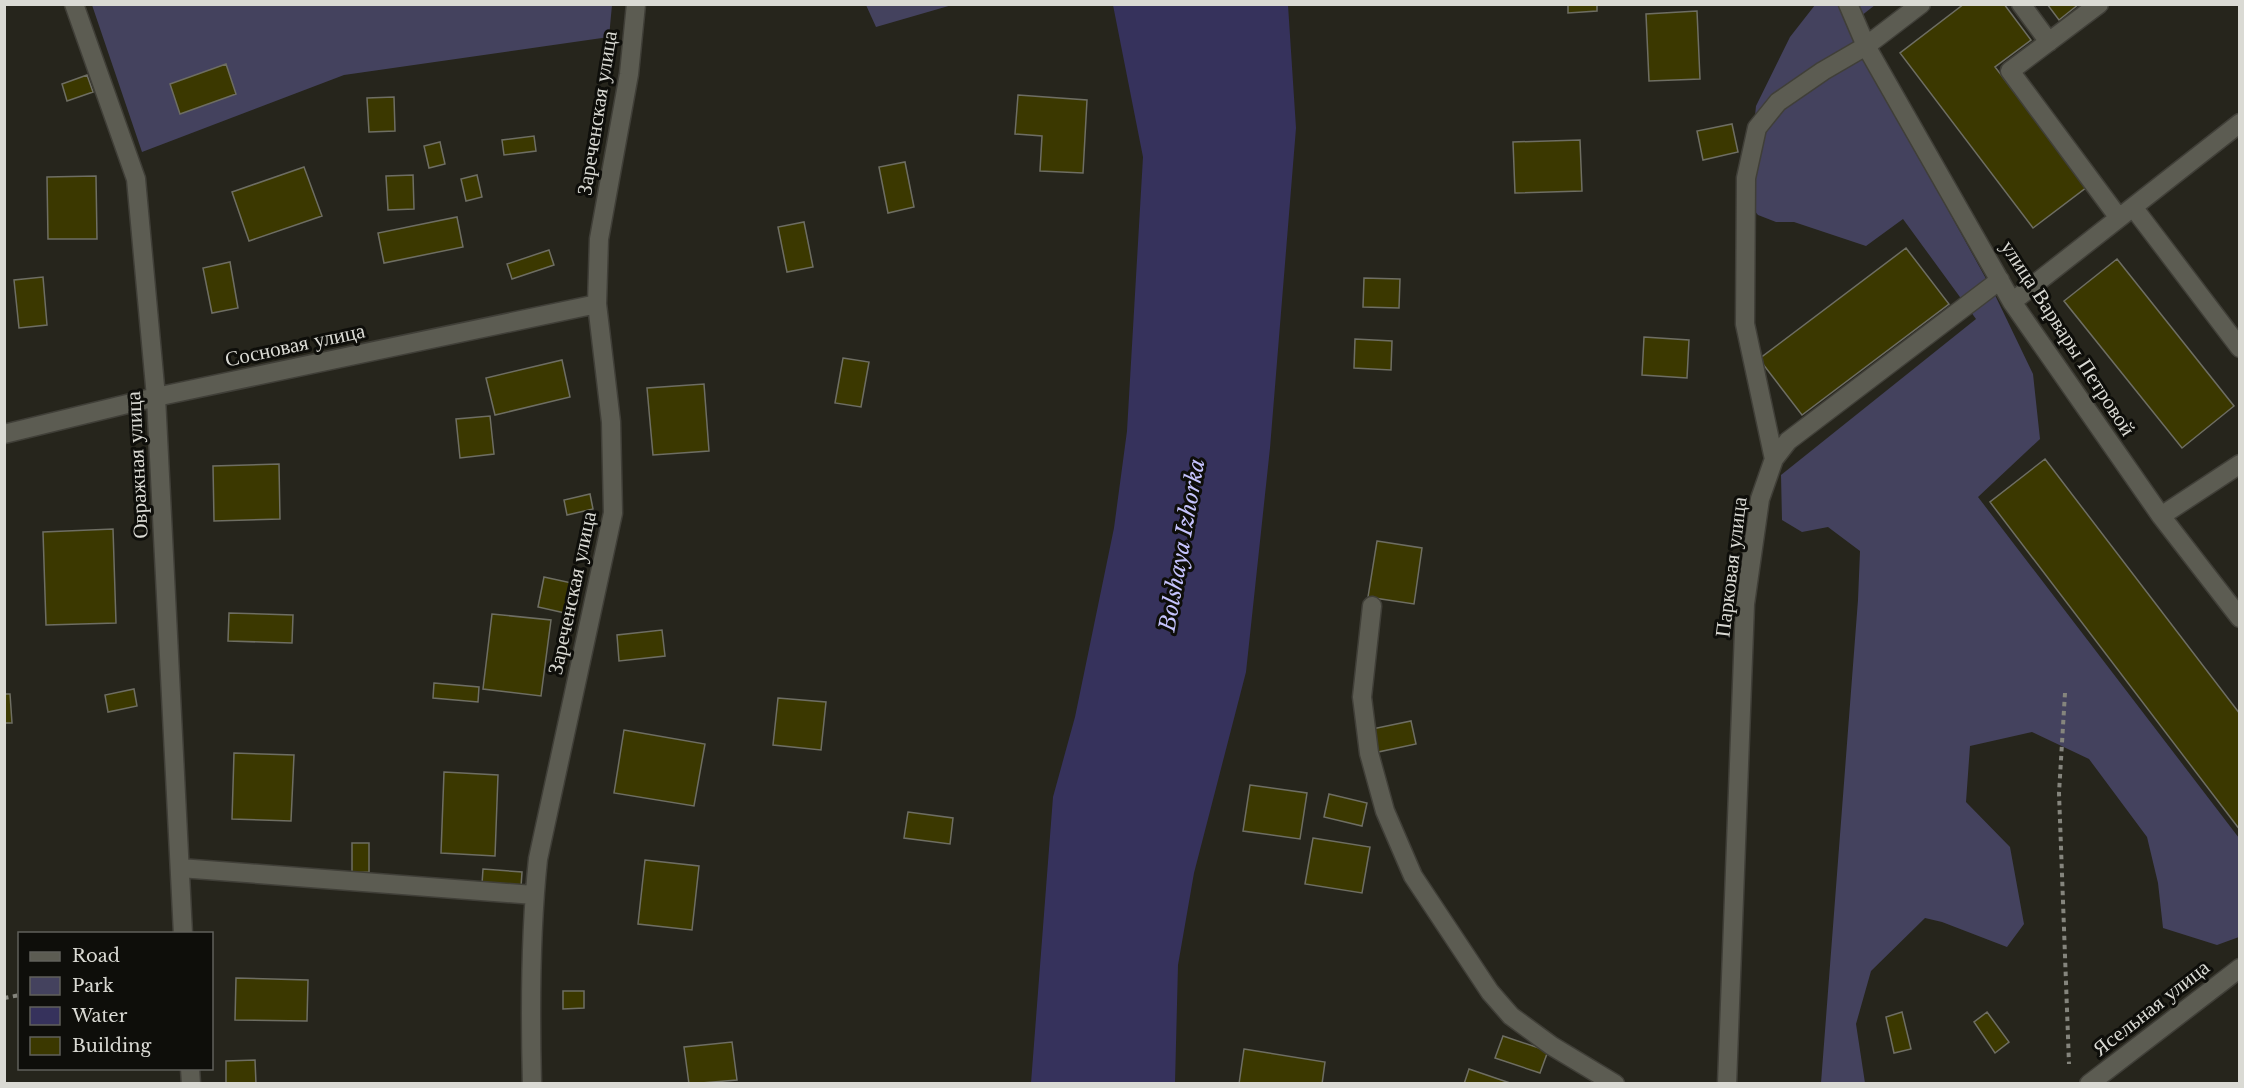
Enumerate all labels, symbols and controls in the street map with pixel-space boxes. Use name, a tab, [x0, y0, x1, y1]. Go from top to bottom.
street label: Зареченская улица	[571, 28, 623, 197]
street label: улица Варвары Петровой	[1995, 235, 2141, 441]
street label: Сосновая улица	[223, 317, 368, 373]
street label: Овражная улица	[120, 390, 154, 539]
water label: Bolshaya Izhorka	[1153, 456, 1211, 635]
street label: Парковая улица	[1709, 495, 1753, 639]
street label: Зареченская улица	[542, 508, 602, 677]
legend	[18, 932, 213, 1070]
text: Road	[72, 945, 120, 967]
street label: Ясельная улица	[2087, 954, 2215, 1062]
text: Park	[72, 975, 114, 997]
text: Water	[71, 1005, 128, 1027]
text: Building	[72, 1035, 151, 1057]

